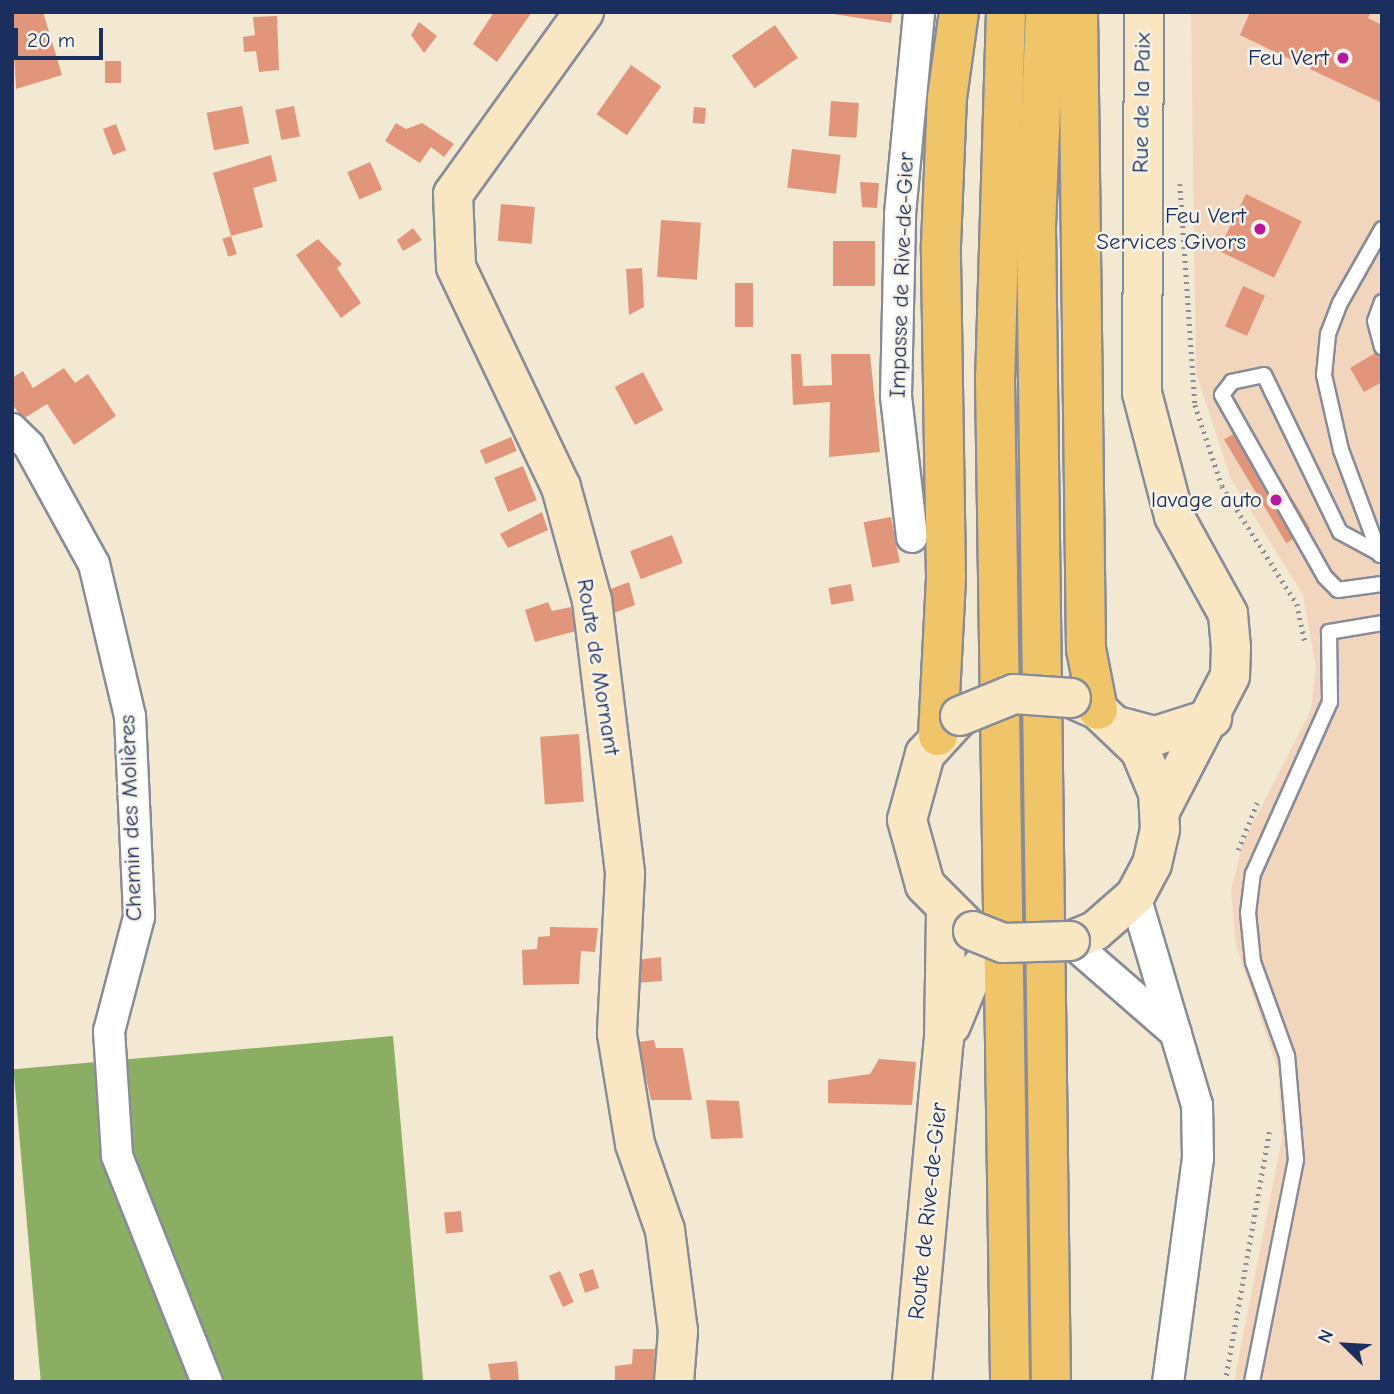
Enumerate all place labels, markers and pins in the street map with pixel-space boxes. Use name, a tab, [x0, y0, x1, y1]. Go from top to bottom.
place label: Feu Vert	[1248, 44, 1329, 72]
marker: Feu Vert	[1335, 50, 1351, 66]
place label: Feu Vert Services Givors	[1096, 202, 1246, 256]
marker: Feu Vert Services Givors	[1252, 221, 1268, 237]
place label: lavage auto	[1151, 486, 1262, 514]
marker: lavage auto	[1268, 492, 1284, 508]

